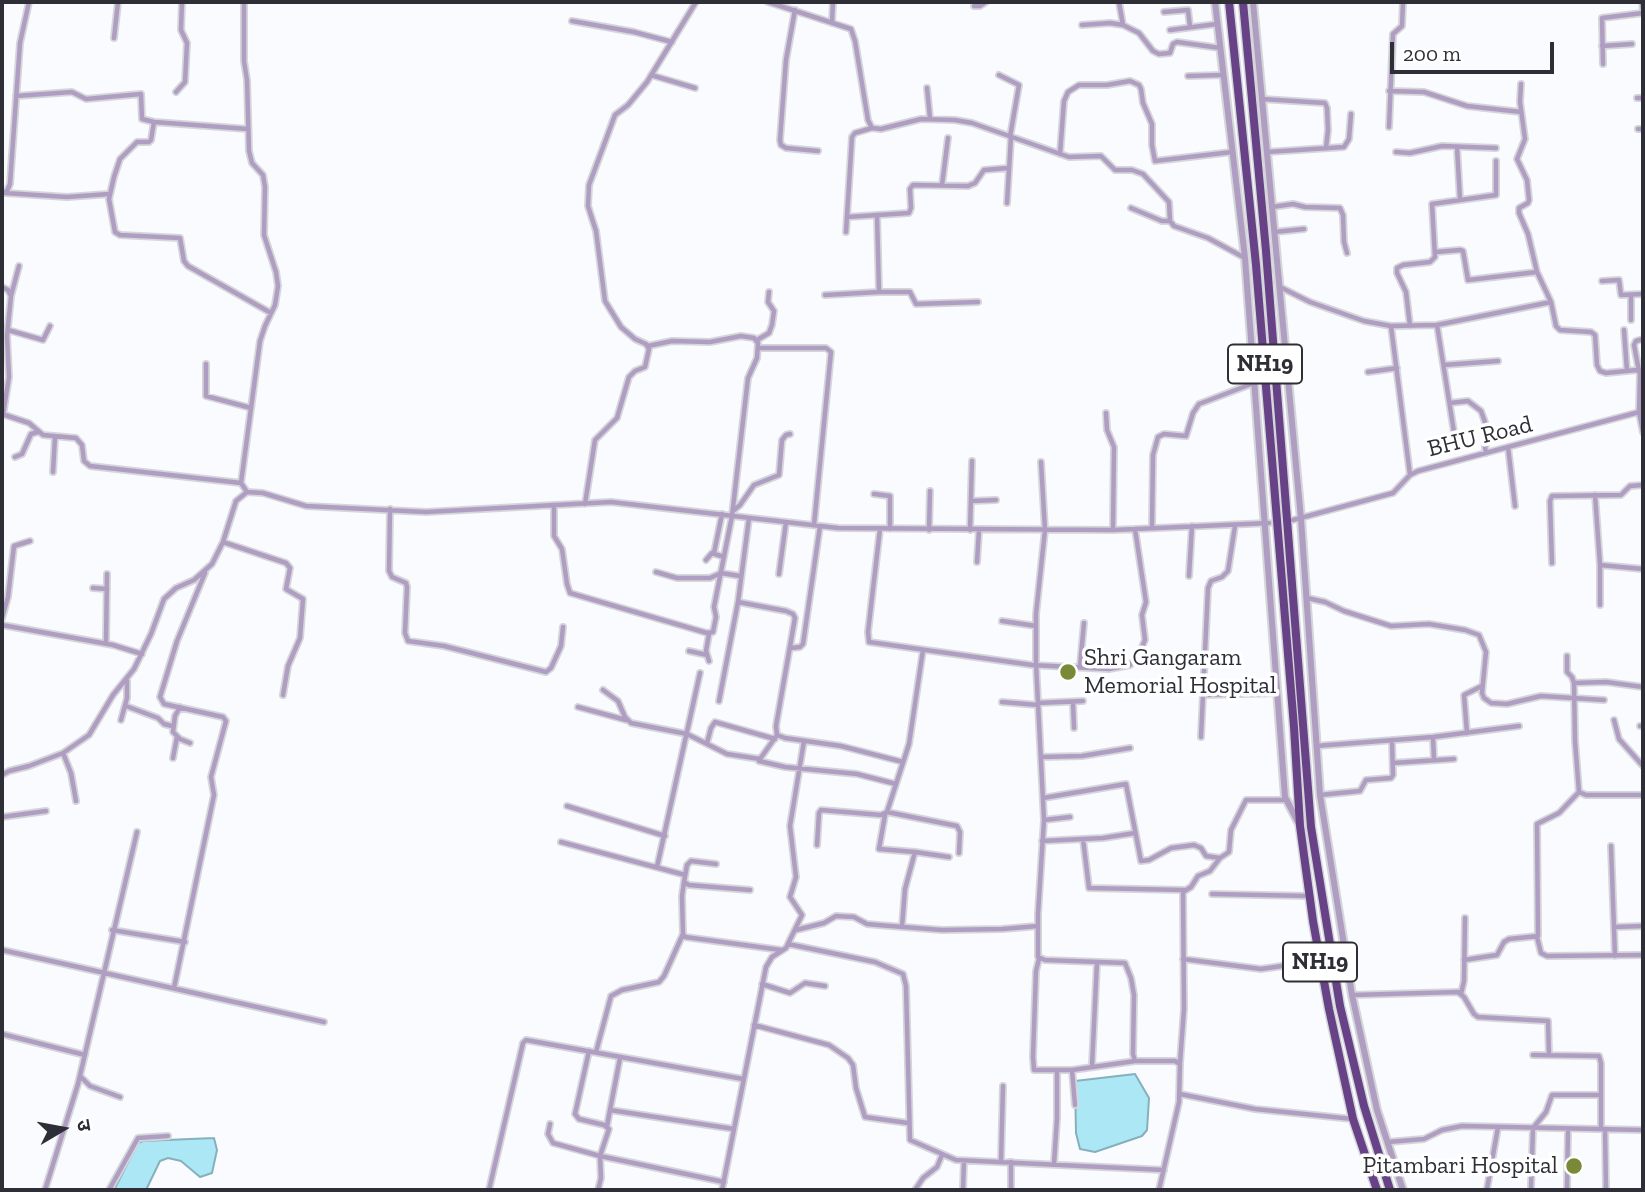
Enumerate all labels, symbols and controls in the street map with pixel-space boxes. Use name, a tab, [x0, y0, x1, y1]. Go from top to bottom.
scale bar	[1393, 28, 1558, 72]
text: 200 m	[1403, 41, 1461, 66]
road number: NH19	[1228, 344, 1302, 384]
street label: BHU Road	[1425, 410, 1535, 464]
place label: Shri Gangaram Memorial Hospital	[1084, 644, 1276, 700]
marker: Shri Gangaram Memorial Hospital	[1058, 662, 1078, 682]
road number: NH19	[1283, 942, 1357, 981]
north arrow	[28, 1094, 98, 1164]
text: उ	[72, 1118, 96, 1133]
place label: Pitambari Hospital	[1362, 1152, 1558, 1180]
marker: Pitambari Hospital	[1564, 1156, 1584, 1176]

